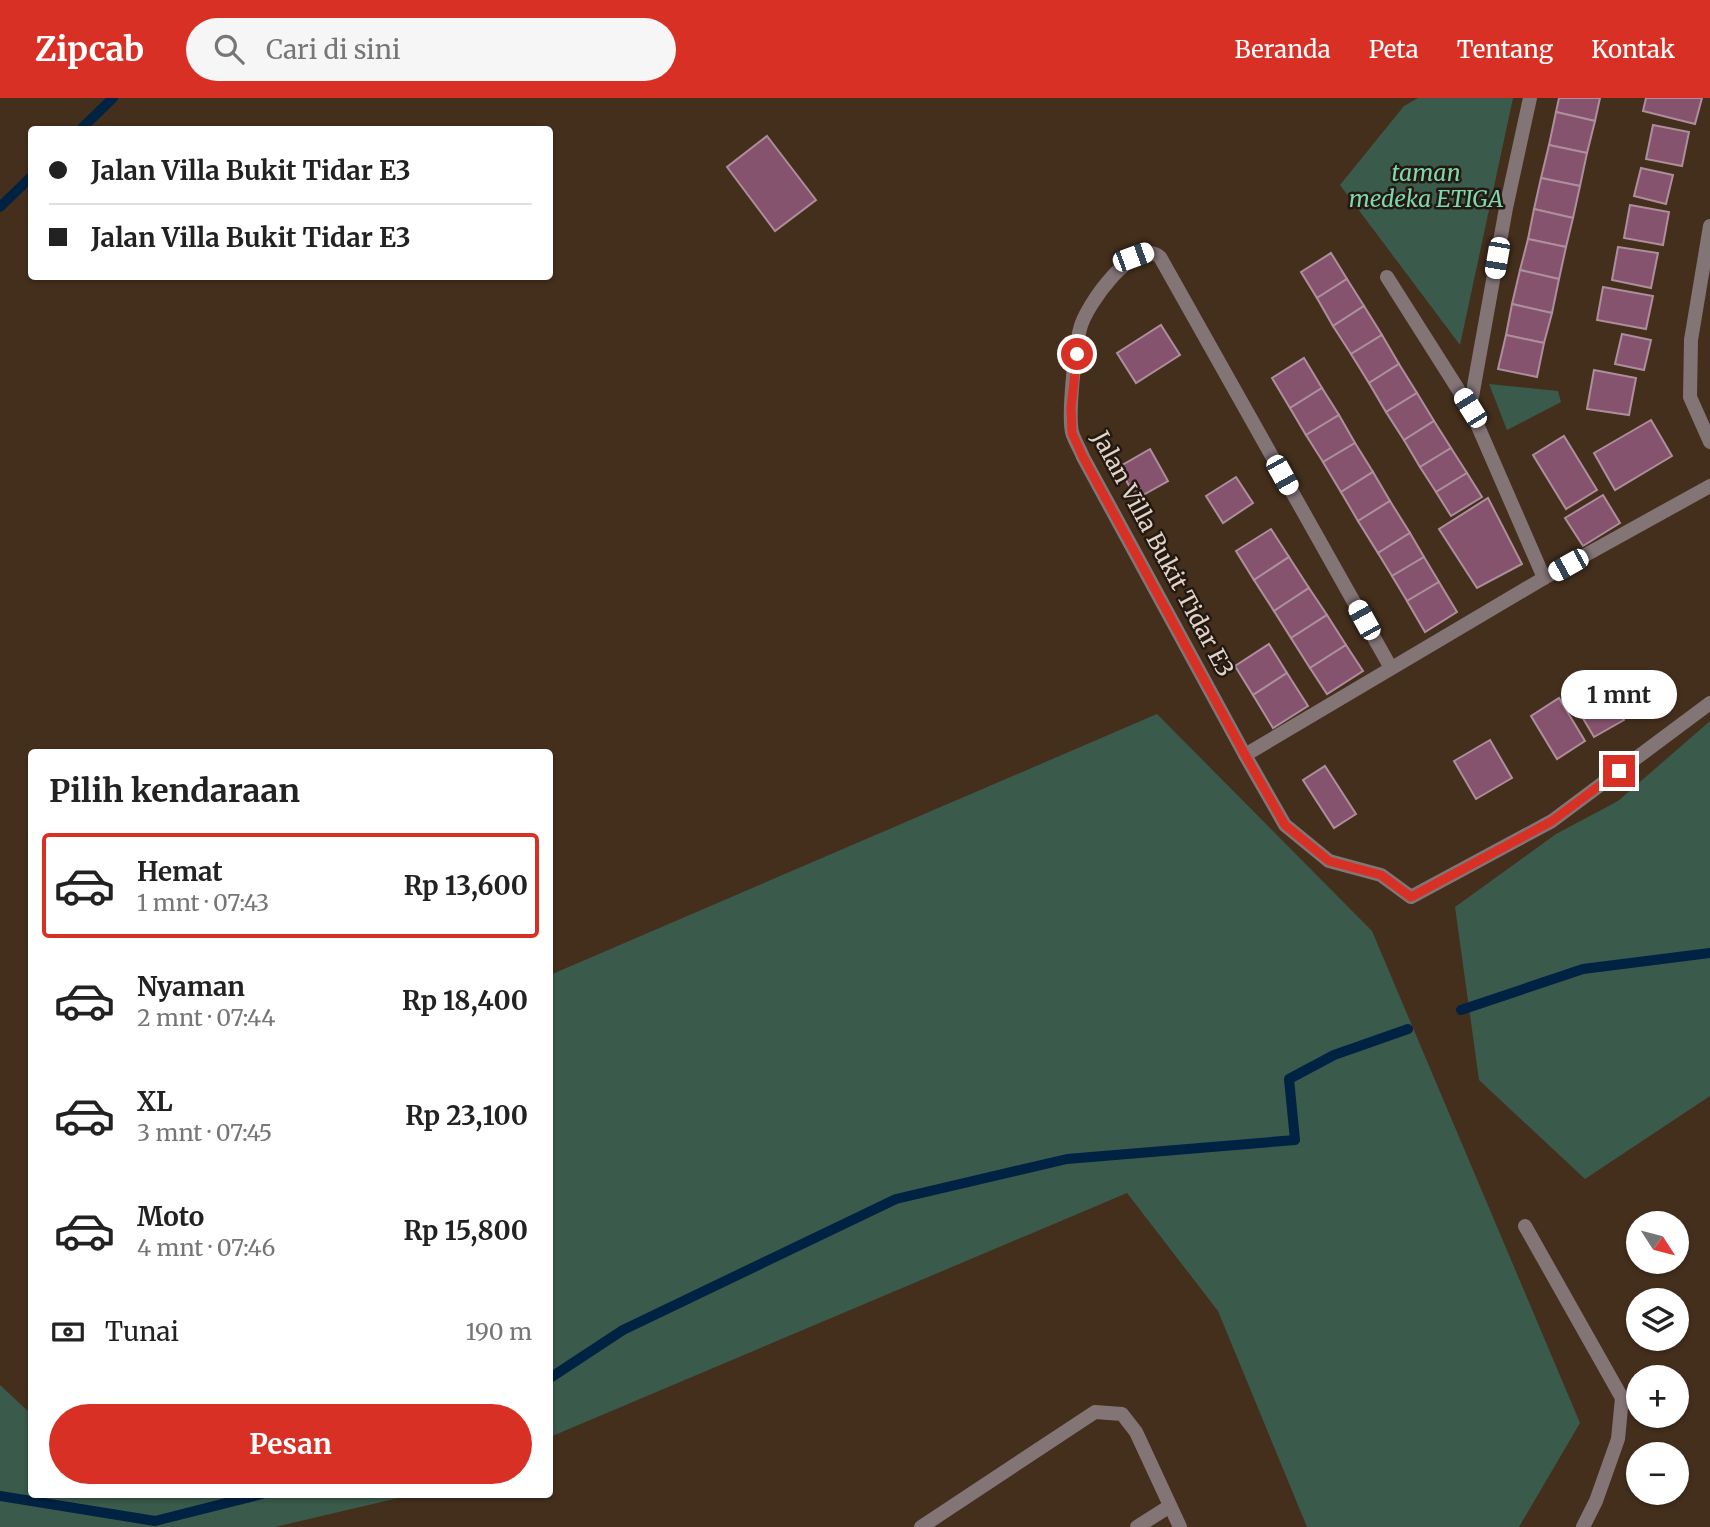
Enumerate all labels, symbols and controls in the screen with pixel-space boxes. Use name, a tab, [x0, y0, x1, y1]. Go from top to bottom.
search box	[186, 18, 676, 81]
text: Zipcab	[35, 29, 144, 70]
icon: search	[210, 30, 248, 68]
text: Cari di sini	[266, 33, 400, 66]
text: Beranda	[1235, 34, 1331, 65]
text: Peta	[1369, 34, 1419, 65]
text: Tentang	[1457, 34, 1553, 65]
text: Kontak	[1591, 34, 1675, 65]
text: Jalan Villa Bukit Tidar E3	[91, 154, 411, 187]
park label: taman medeka ETIGA	[1349, 158, 1504, 213]
text: Jalan Villa Bukit Tidar E3	[91, 221, 411, 254]
car	[1484, 235, 1511, 281]
car	[1110, 240, 1157, 274]
route start	[1061, 338, 1093, 370]
car	[1450, 385, 1491, 431]
street label: Jalan Villa Bukit Tidar E3	[1086, 425, 1241, 682]
car	[1263, 452, 1302, 498]
car	[1545, 546, 1592, 584]
car	[1345, 597, 1384, 643]
callout: 1 mnt	[1561, 670, 1677, 718]
text: 1 mnt	[1587, 680, 1651, 709]
route end	[1603, 755, 1635, 787]
text: Pilih kendaraan	[49, 771, 300, 811]
icon: car	[53, 854, 116, 917]
text: Hemat	[137, 855, 223, 888]
text: Rp 13,600	[404, 869, 528, 902]
text: 1 mnt · 07:43	[137, 888, 269, 917]
icon: car	[53, 969, 116, 1032]
text: Nyaman	[137, 970, 245, 1003]
text: Rp 18,400	[402, 984, 528, 1017]
text: 2 mnt · 07:44	[137, 1003, 275, 1032]
icon: car	[53, 1084, 116, 1147]
text: XL	[137, 1085, 173, 1118]
text: Rp 23,100	[405, 1099, 528, 1132]
text: 3 mnt · 07:45	[137, 1118, 272, 1147]
icon: car	[53, 1199, 116, 1262]
text: Moto	[137, 1200, 204, 1233]
north arrow	[1626, 1211, 1689, 1274]
map controls	[1626, 1211, 1689, 1505]
text: Rp 15,800	[403, 1214, 528, 1247]
text: 4 mnt · 07:46	[137, 1233, 275, 1262]
button: layers	[1626, 1288, 1689, 1351]
icon: cash	[49, 1313, 87, 1351]
text: Tunai	[105, 1315, 179, 1348]
text: 190 m	[466, 1317, 532, 1346]
button: +	[1626, 1365, 1689, 1428]
button: Pesan	[49, 1404, 532, 1484]
button: −	[1626, 1442, 1689, 1505]

